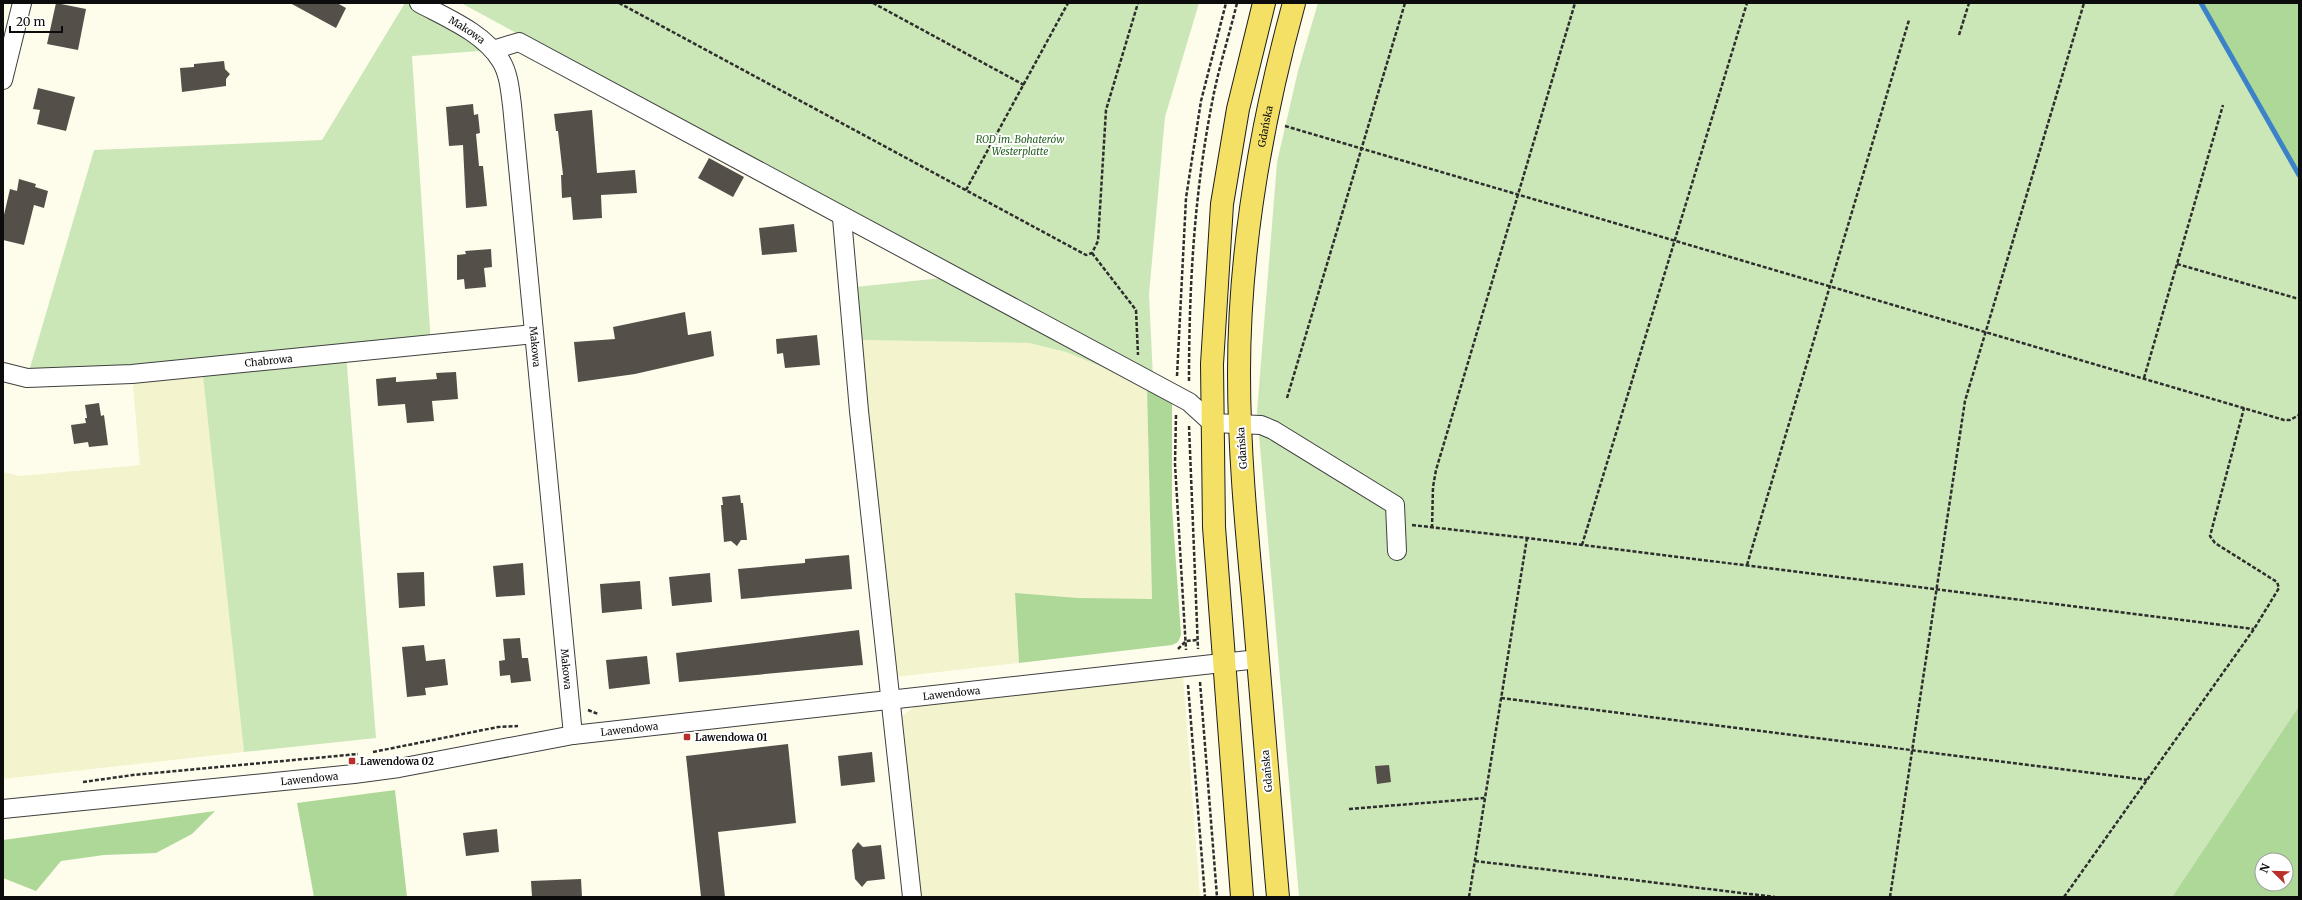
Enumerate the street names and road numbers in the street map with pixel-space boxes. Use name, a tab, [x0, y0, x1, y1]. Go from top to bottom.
street label: Makowa	[446, 13, 489, 47]
street label: Gdańska	[1254, 104, 1276, 148]
street label: Makowa	[527, 325, 544, 368]
street label: Chabrowa	[244, 351, 294, 369]
street label: Gdańska	[1234, 426, 1250, 469]
street label: Makowa	[558, 648, 575, 691]
street label: Lawendowa	[922, 683, 982, 703]
street label: Lawendowa	[600, 719, 659, 738]
street label: Gdańska	[1259, 749, 1275, 793]
street label: Lawendowa	[280, 769, 340, 788]

